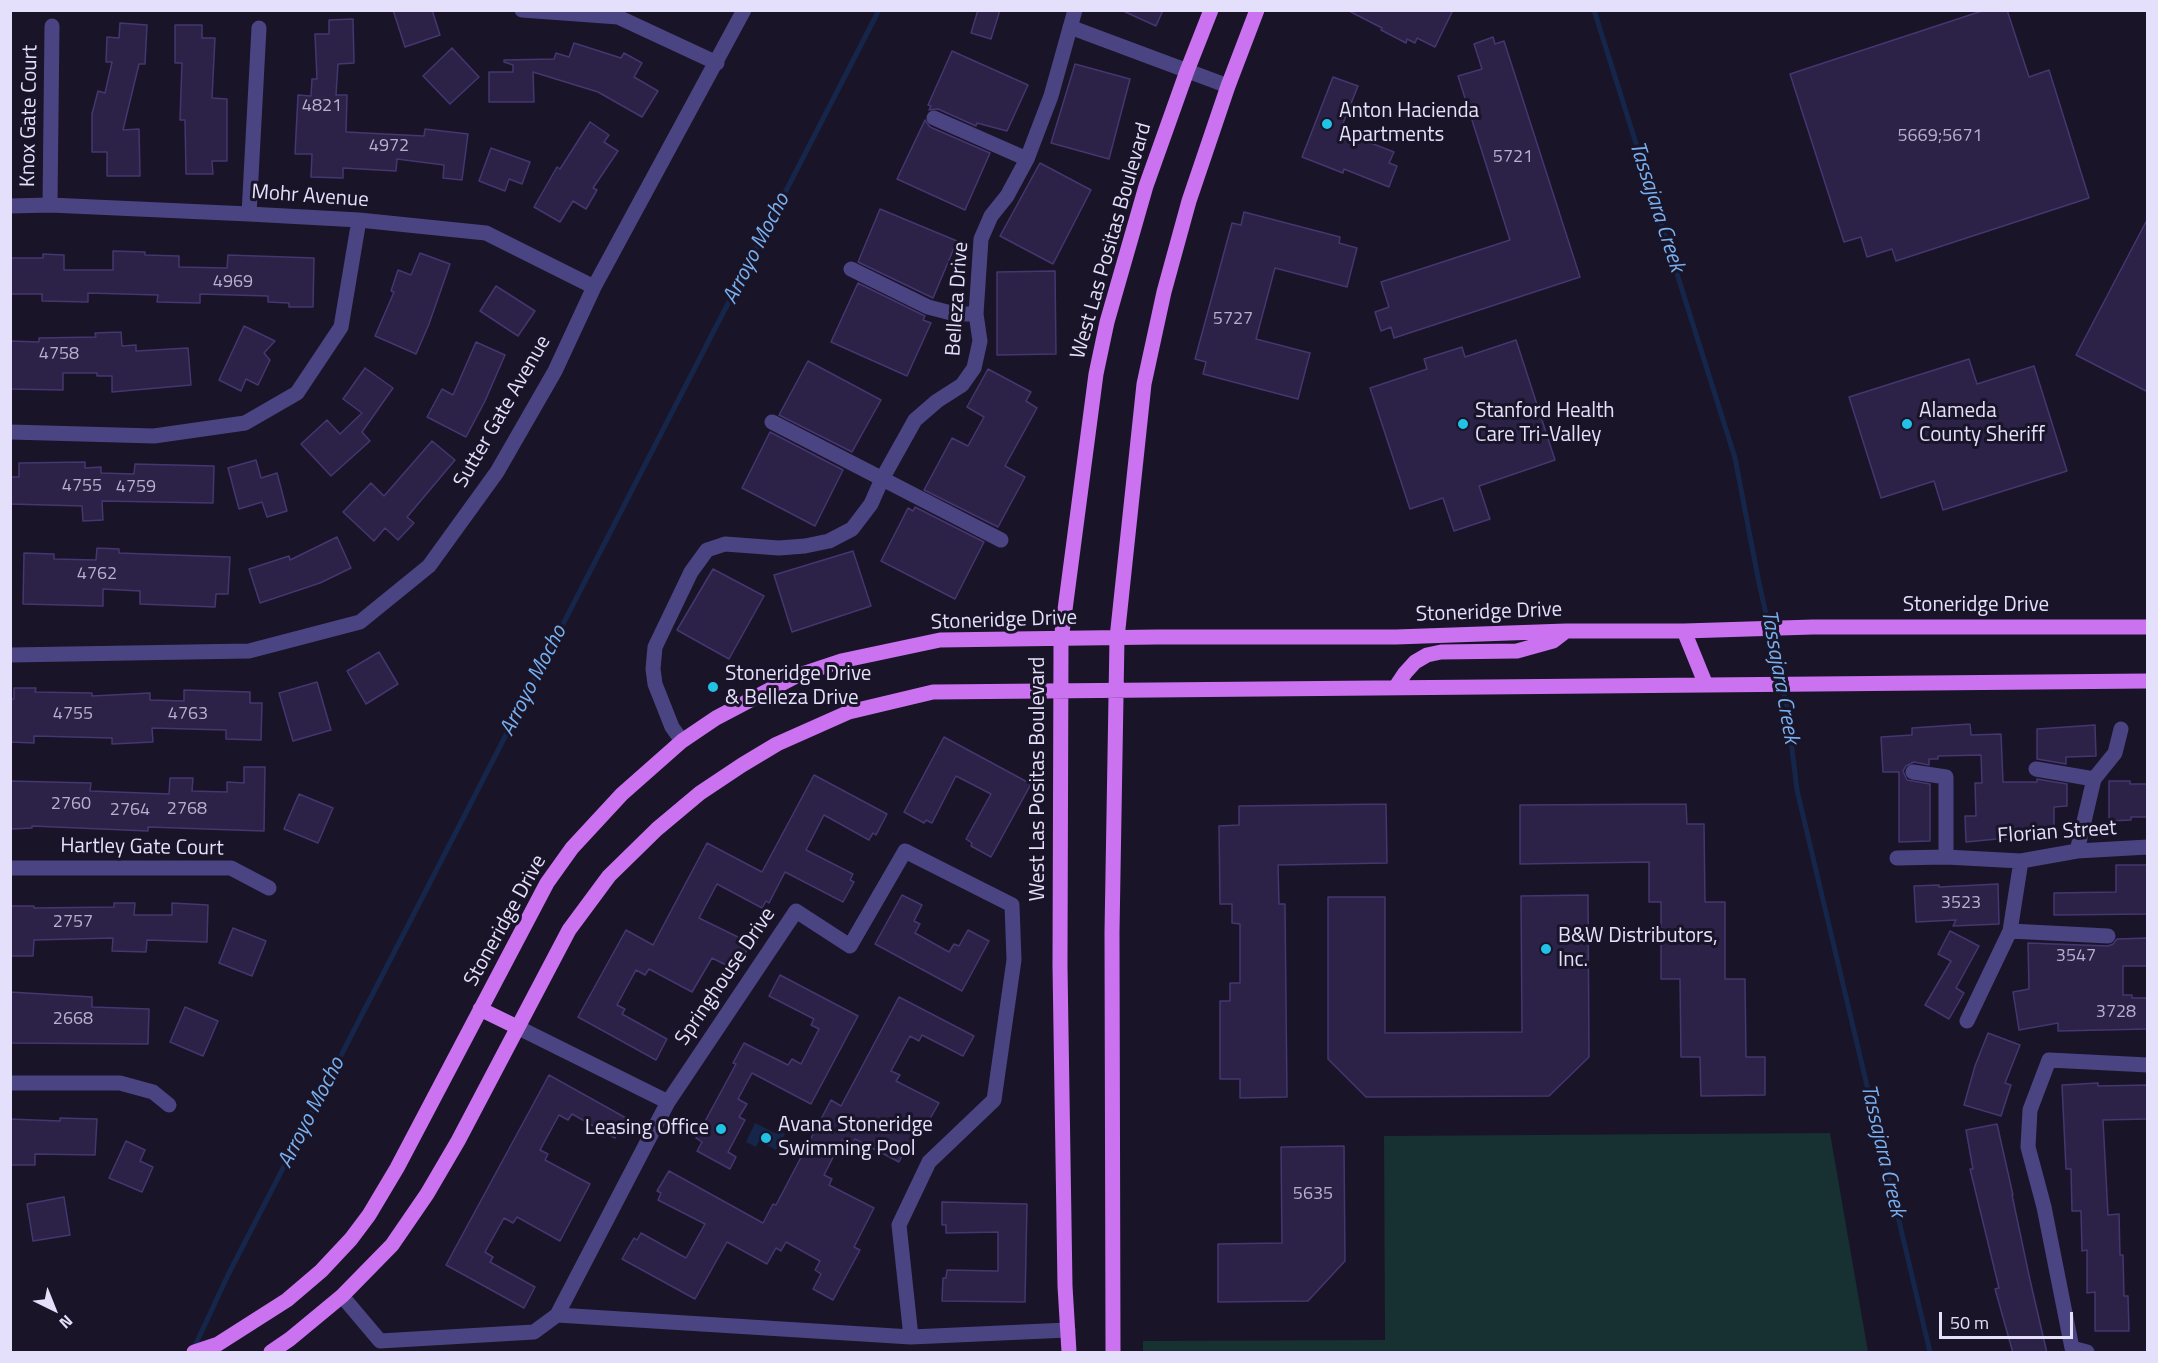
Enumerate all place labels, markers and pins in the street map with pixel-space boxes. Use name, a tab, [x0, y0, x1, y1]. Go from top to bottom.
place label: Anton Hacienda Apartments	[1339, 99, 1479, 149]
marker: Anton Hacienda Apartments	[1320, 117, 1334, 131]
place label: Stanford Health Care Tri-Valley	[1475, 399, 1615, 449]
place label: Alameda County Sheriff	[1919, 399, 2045, 449]
marker: Stanford Health Care Tri-Valley	[1456, 417, 1470, 431]
marker: Alameda County Sheriff	[1900, 417, 1914, 431]
place label: Stoneridge Drive & Belleza Drive	[725, 662, 871, 712]
marker: Stoneridge Drive & Belleza Drive	[706, 680, 720, 694]
place label: B&W Distributors, Inc.	[1558, 924, 1718, 974]
marker: B&W Distributors, Inc.	[1539, 942, 1553, 956]
place label: Avana Stoneridge Swimming Pool	[778, 1113, 933, 1163]
place label: Leasing Office	[585, 1116, 709, 1142]
marker: Leasing Office	[714, 1122, 728, 1136]
marker: Avana Stoneridge Swimming Pool	[759, 1131, 773, 1145]

